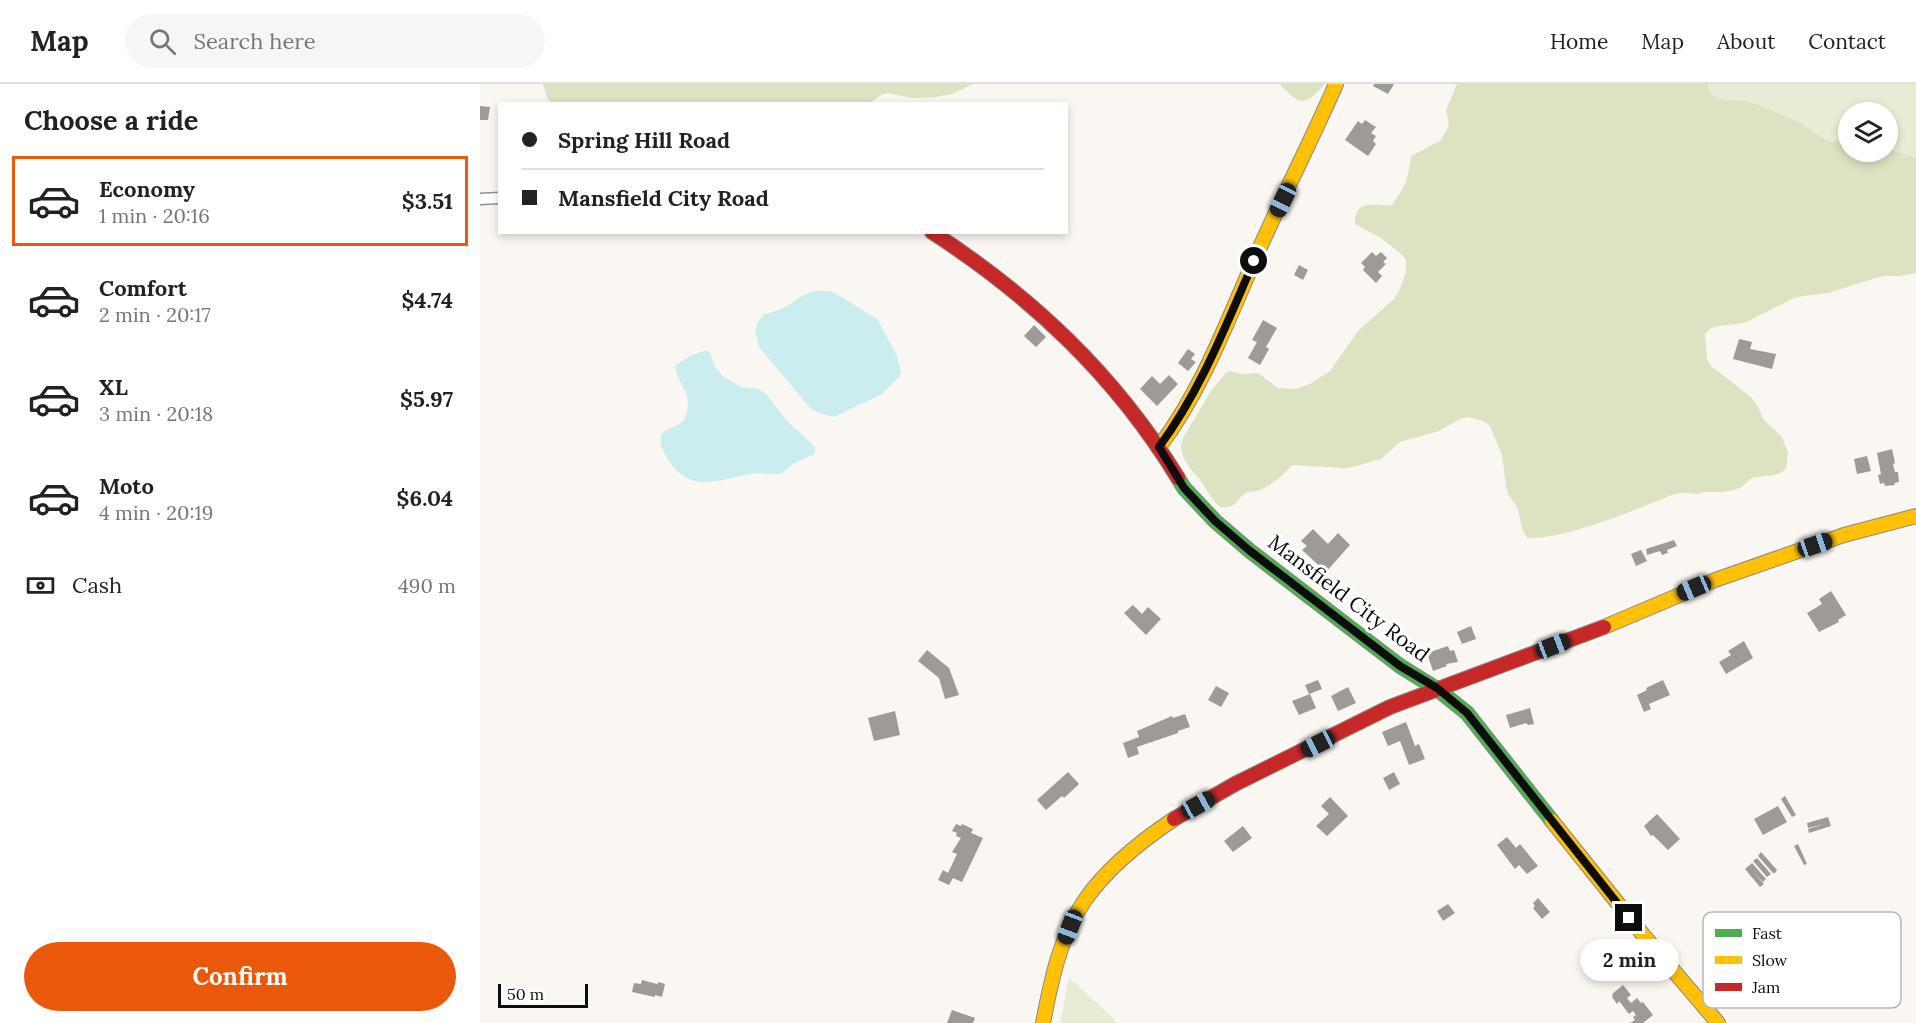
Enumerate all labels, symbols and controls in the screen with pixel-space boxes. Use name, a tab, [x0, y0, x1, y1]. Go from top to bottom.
search box	[125, 14, 545, 68]
text: Map	[30, 23, 89, 59]
icon: search	[146, 25, 179, 58]
text: Search here	[194, 27, 316, 55]
text: Home	[1550, 28, 1608, 55]
text: Map	[1641, 28, 1684, 55]
text: About	[1717, 28, 1775, 55]
text: Contact	[1808, 28, 1886, 55]
map controls	[1838, 102, 1898, 162]
button: layers	[1838, 102, 1898, 162]
text: Choose a ride	[24, 103, 198, 137]
text: Spring Hill Road	[558, 126, 730, 154]
icon: car	[27, 174, 81, 228]
text: Economy	[99, 175, 195, 203]
car	[1267, 180, 1299, 220]
text: Mansfield City Road	[558, 184, 769, 212]
text: $3.51	[402, 187, 453, 215]
text: 1 min · 20:16	[99, 203, 210, 228]
route start	[1240, 247, 1267, 274]
icon: car	[27, 273, 81, 327]
text: Comfort	[99, 274, 187, 302]
text: $4.74	[402, 286, 453, 314]
text: 2 min · 20:17	[99, 302, 211, 327]
icon: car	[27, 372, 81, 426]
text: XL	[99, 373, 128, 401]
text: $5.97	[400, 385, 453, 413]
text: 3 min · 20:18	[99, 401, 213, 426]
icon: car	[27, 471, 81, 525]
text: Moto	[99, 472, 154, 500]
text: $6.04	[397, 484, 453, 512]
text: 4 min · 20:19	[99, 500, 213, 525]
street label: Mansfield City Road	[1263, 528, 1435, 668]
car	[1795, 531, 1835, 559]
icon: cash	[24, 569, 57, 602]
text: Cash	[72, 571, 122, 599]
text: 490 m	[398, 573, 456, 598]
car	[1674, 573, 1714, 603]
car	[1533, 631, 1573, 661]
car	[1298, 728, 1338, 760]
car	[1178, 788, 1218, 822]
route end	[1615, 904, 1642, 931]
car	[1055, 907, 1085, 947]
legend	[1703, 912, 1901, 1008]
text: Fast	[1752, 923, 1783, 943]
callout: 2 min	[1580, 939, 1678, 981]
button: Confirm	[24, 942, 456, 1011]
text: 2 min	[1603, 947, 1656, 972]
text: Slow	[1752, 950, 1788, 970]
text: Jam	[1751, 977, 1780, 997]
scale bar	[498, 981, 588, 1008]
text: 50 m	[507, 984, 544, 1004]

